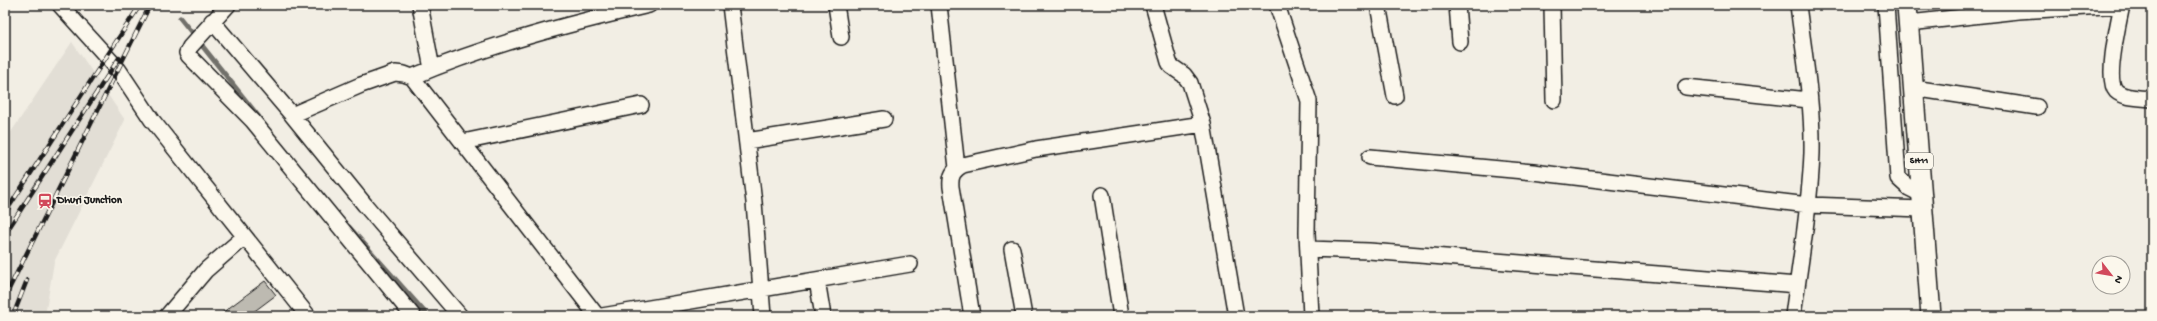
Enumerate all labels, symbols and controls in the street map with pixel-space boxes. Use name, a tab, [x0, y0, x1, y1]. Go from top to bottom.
road number: SH11	[1905, 153, 1933, 169]
station icon: Dhuri Junction	[36, 192, 54, 210]
place label: Dhuri Junction	[56, 194, 123, 207]
north arrow	[2091, 255, 2131, 295]
text: N	[2111, 273, 2125, 285]

